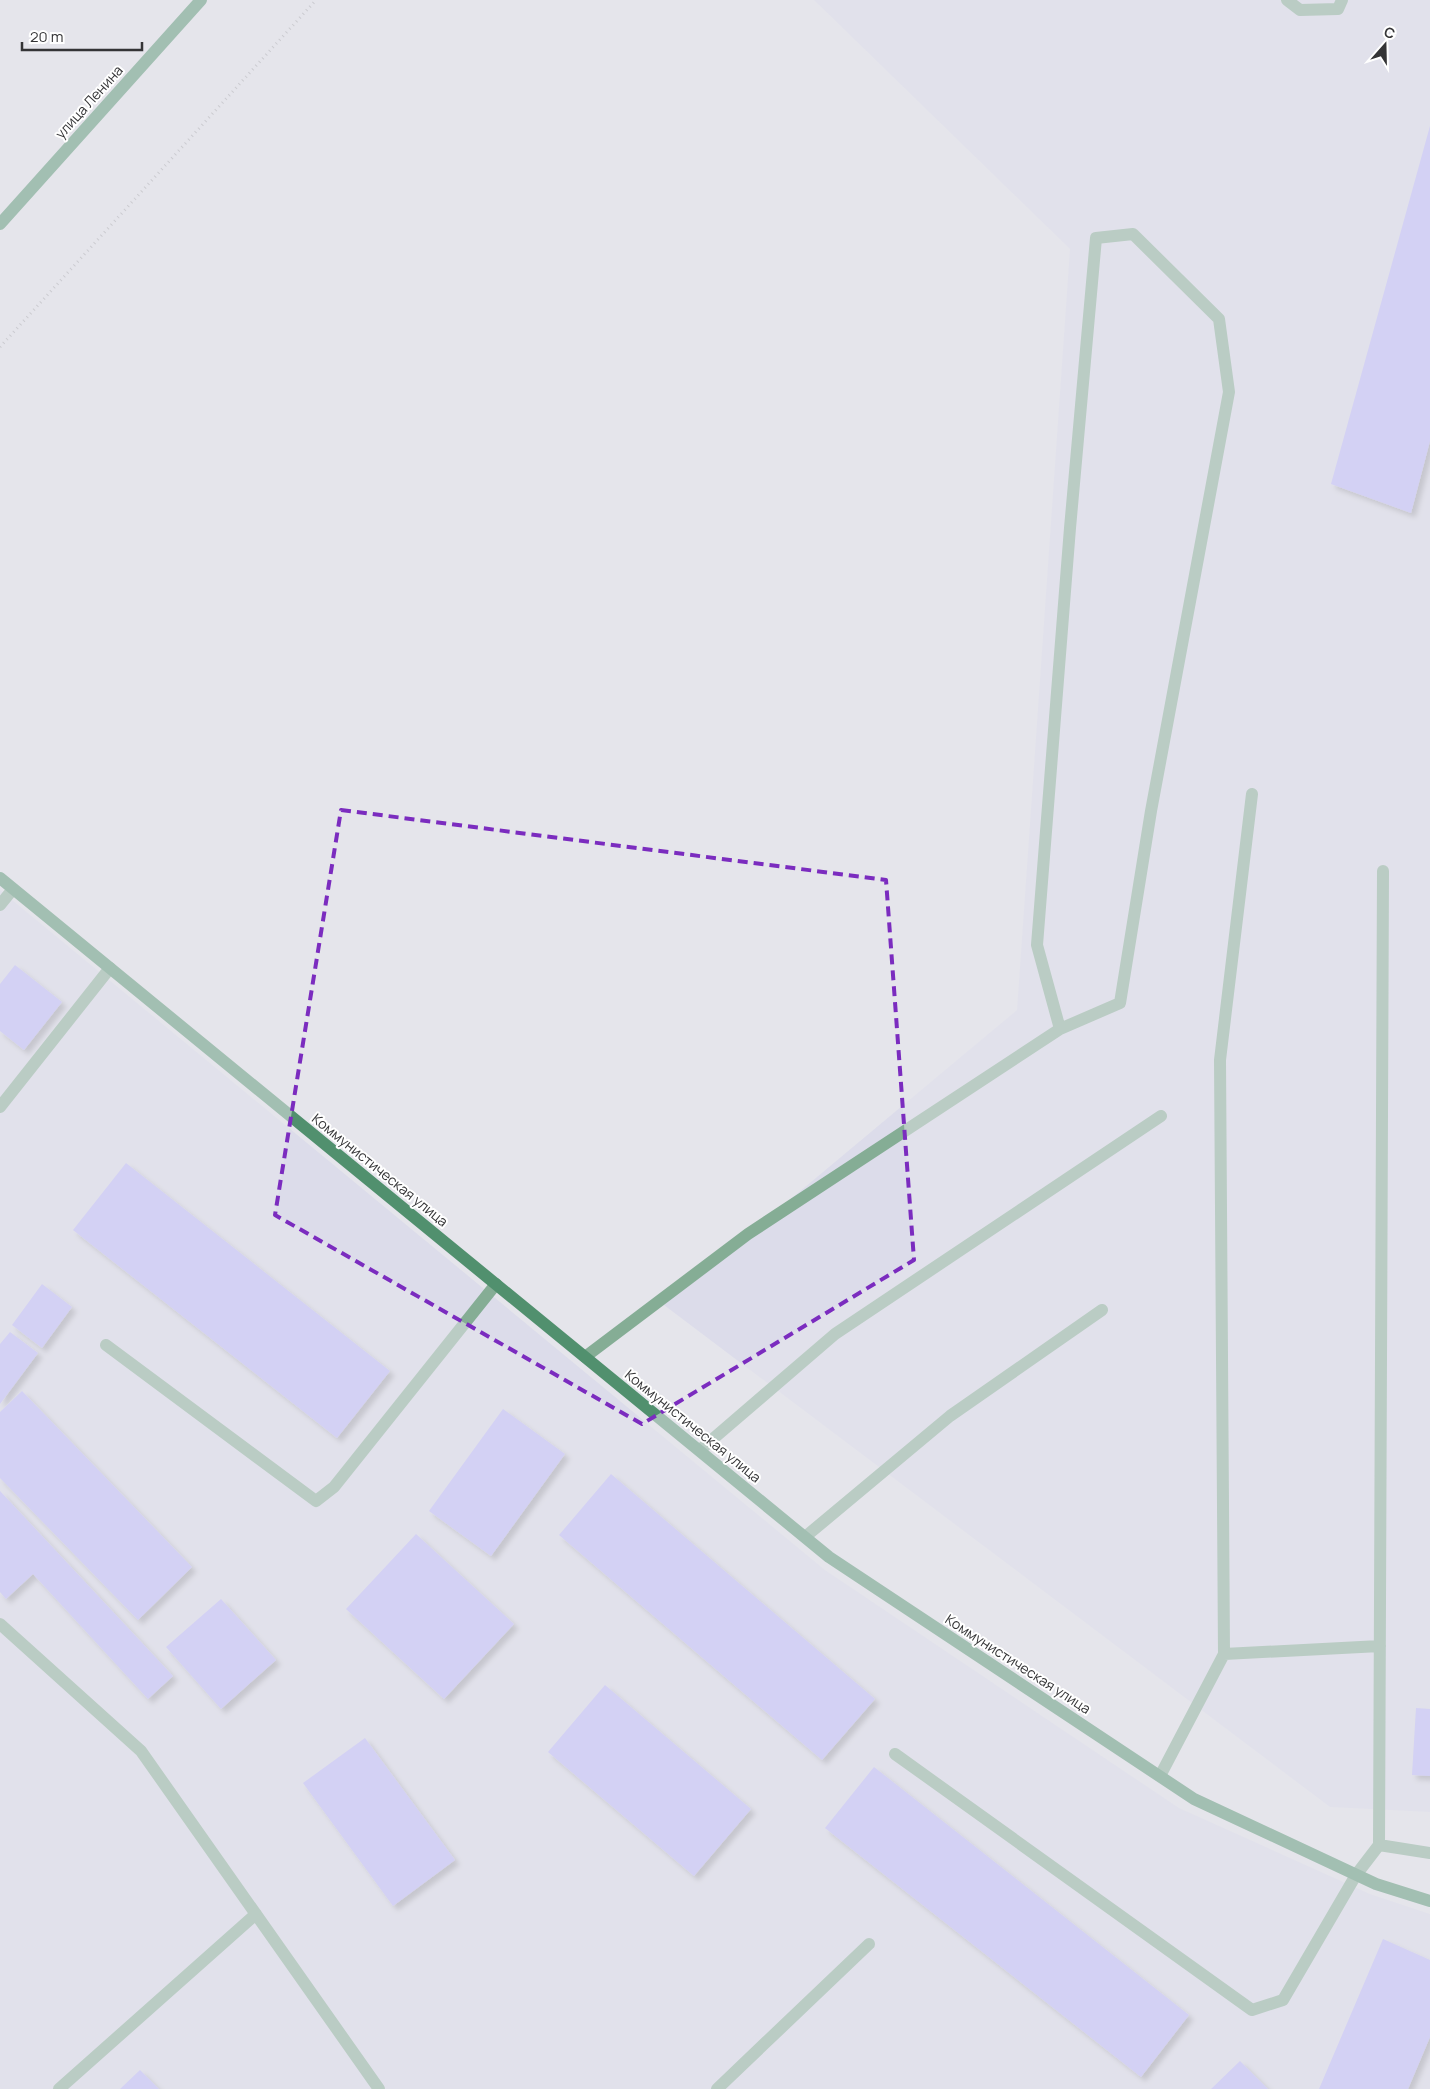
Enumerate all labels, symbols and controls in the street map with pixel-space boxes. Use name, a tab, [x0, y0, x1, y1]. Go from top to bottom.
scale bar	[22, 20, 142, 52]
north arrow	[1360, 20, 1410, 70]
text: С	[1382, 22, 1398, 43]
text: 20 m	[30, 26, 63, 47]
street label: улица Ленина	[51, 61, 127, 142]
street label: Коммунистическая улица	[308, 1109, 452, 1230]
street label: Коммунистическая улица	[621, 1365, 765, 1486]
street label: Коммунистическая улица	[942, 1609, 1095, 1718]

